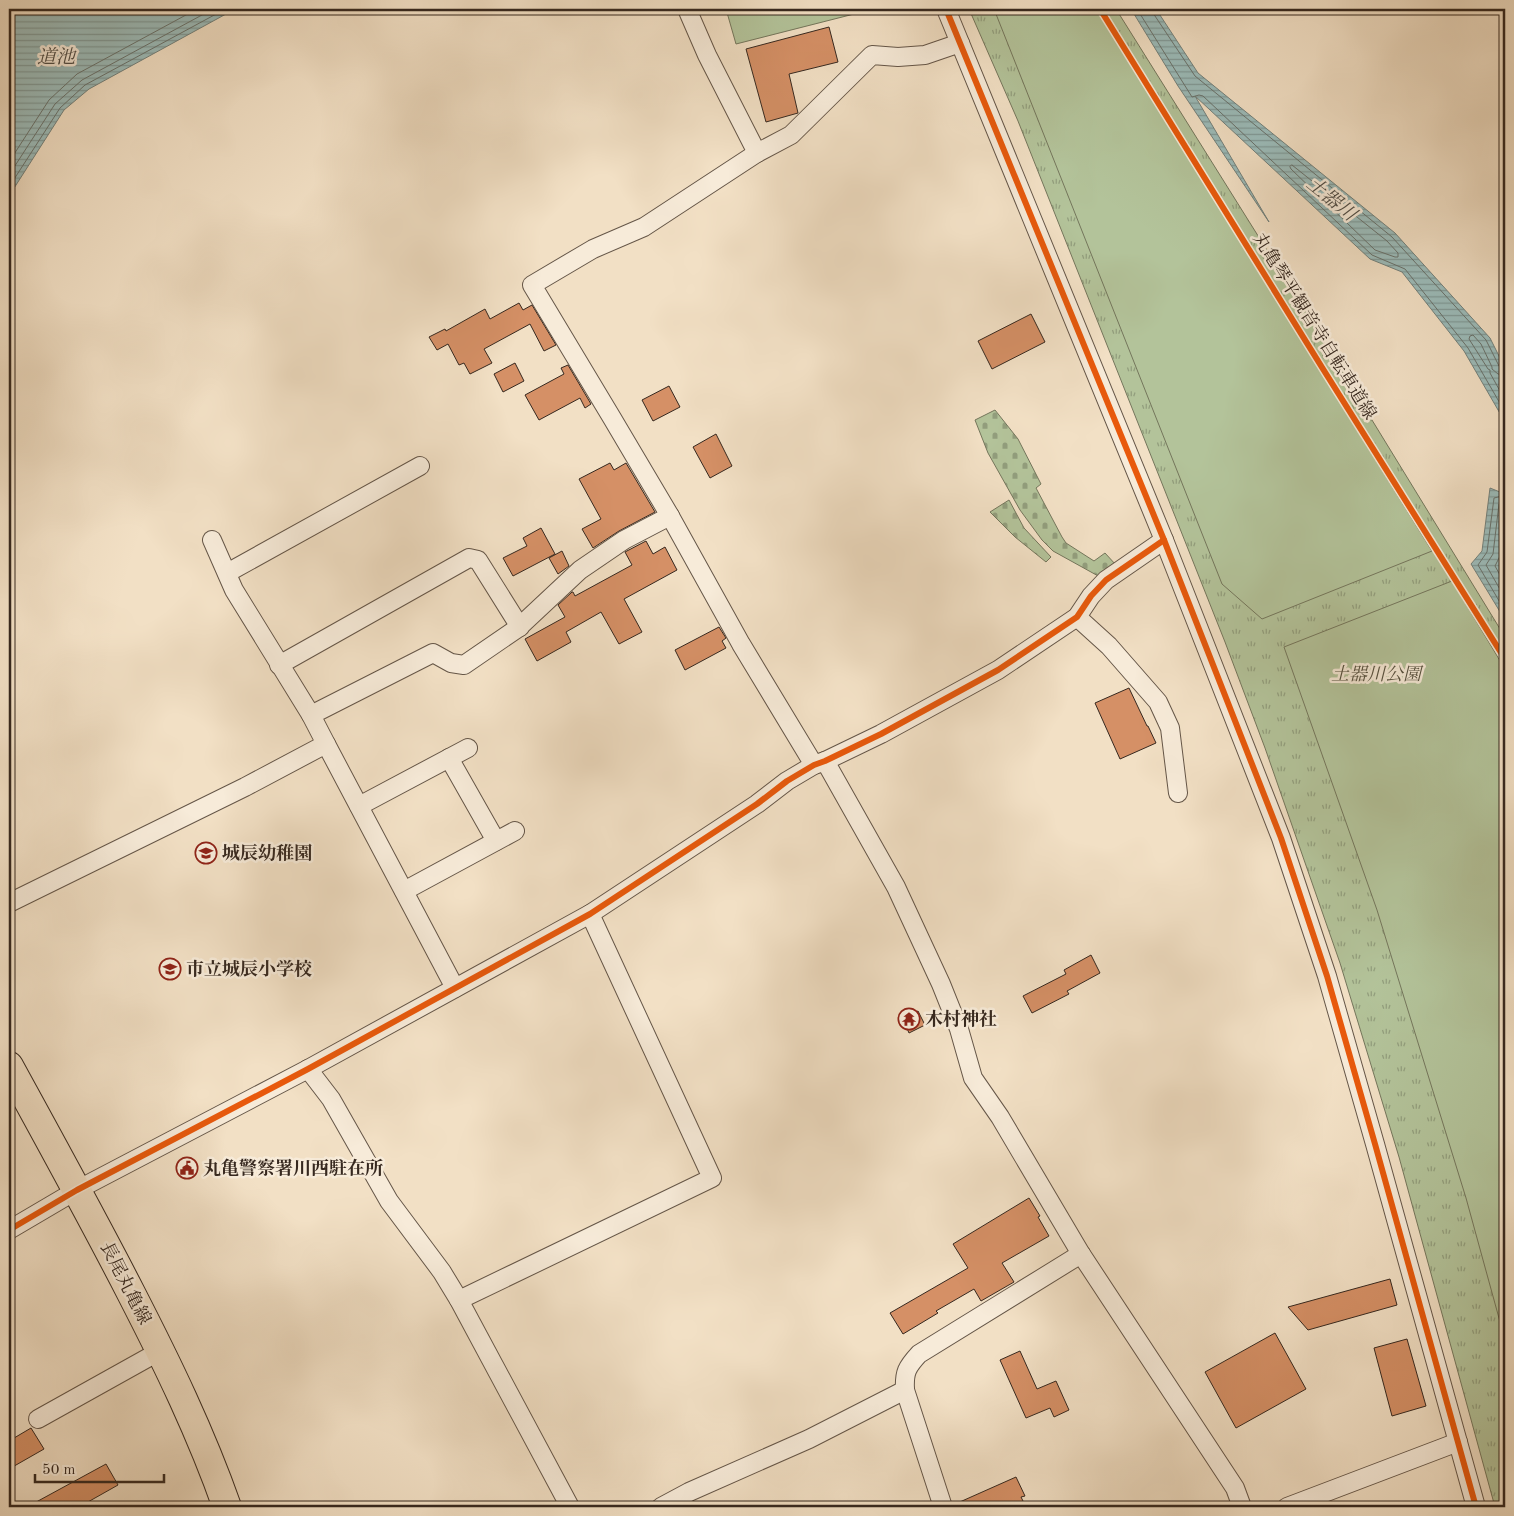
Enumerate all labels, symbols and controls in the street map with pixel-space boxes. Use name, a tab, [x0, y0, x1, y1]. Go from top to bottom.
water label: 道池	[37, 47, 77, 68]
water label: 土器川	[1302, 173, 1361, 227]
street label: 丸亀琴平観音寺自転車道線	[1249, 229, 1381, 423]
park label: 土器川公園	[1331, 664, 1424, 684]
school or university icon: 城辰幼稚園	[194, 841, 218, 865]
place label: 城辰幼稚園	[222, 843, 312, 863]
school or university icon: 市立城辰小学校	[158, 957, 182, 981]
place label: 市立城辰小学校	[186, 959, 312, 979]
temple icon: 木村神社	[897, 1007, 921, 1031]
place label: 木村神社	[925, 1009, 997, 1029]
public building icon: 丸亀警察署川西駐在所	[175, 1156, 199, 1180]
place label: 丸亀警察署川西駐在所	[203, 1158, 383, 1178]
street label: 長尾丸亀線	[97, 1238, 155, 1328]
scale bar	[35, 1451, 164, 1483]
text: 50 m	[42, 1463, 76, 1478]

